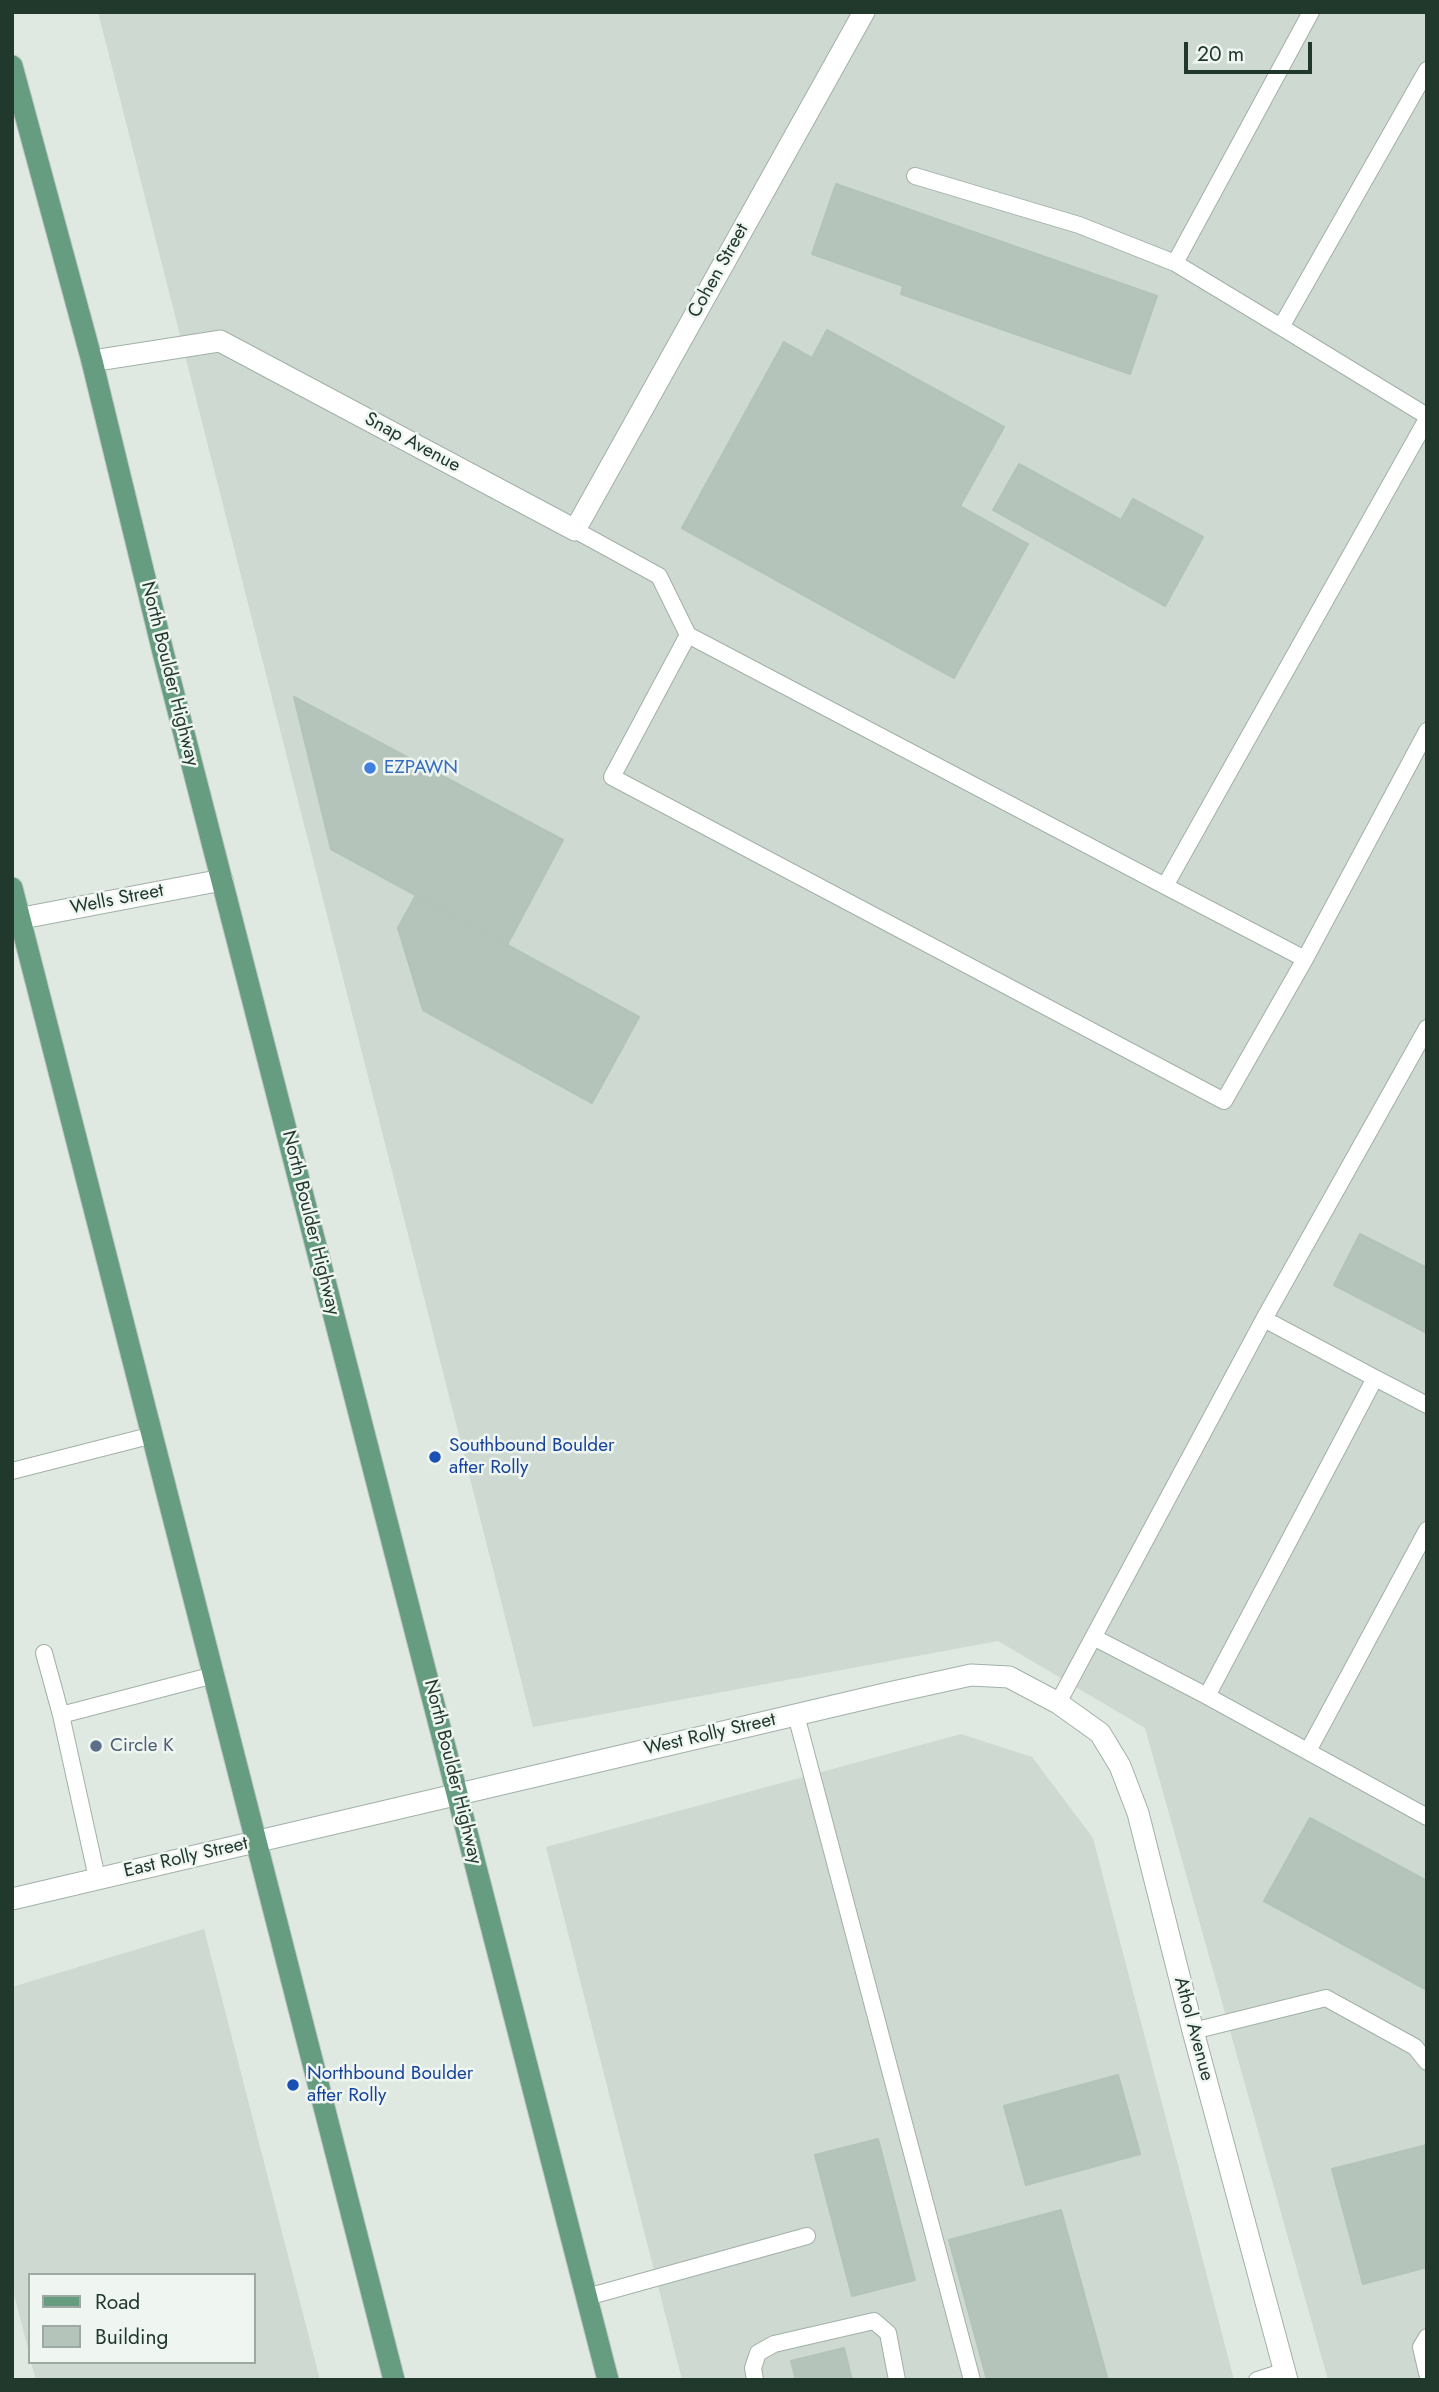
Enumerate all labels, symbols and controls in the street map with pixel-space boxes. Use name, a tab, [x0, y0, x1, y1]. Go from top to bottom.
scale bar	[1187, 28, 1315, 72]
text: 20 m	[1197, 39, 1244, 69]
street label: Cohen Street	[684, 220, 754, 322]
street label: Snap Avenue	[360, 408, 464, 478]
street label: North Boulder Highway	[135, 579, 203, 769]
place label: EZPAWN	[384, 757, 458, 779]
marker: EZPAWN	[362, 760, 378, 776]
street label: Wells Street	[68, 880, 166, 920]
street label: North Boulder Highway	[276, 1128, 344, 1318]
place label: Southbound Boulder after Rolly	[449, 1435, 614, 1479]
marker: Southbound Boulder after Rolly	[427, 1449, 443, 1465]
street label: North Boulder Highway	[418, 1677, 486, 1867]
street label: West Rolly Street	[642, 1709, 778, 1761]
place label: Circle K	[110, 1735, 174, 1757]
marker: Circle K	[88, 1738, 104, 1754]
street label: East Rolly Street	[122, 1833, 250, 1883]
street label: Athol Avenue	[1168, 1975, 1218, 2083]
place label: Northbound Boulder after Rolly	[307, 2063, 473, 2107]
marker: Northbound Boulder after Rolly	[285, 2077, 301, 2093]
legend	[28, 2273, 256, 2364]
text: Road	[95, 2287, 140, 2317]
text: Building	[95, 2322, 168, 2352]

